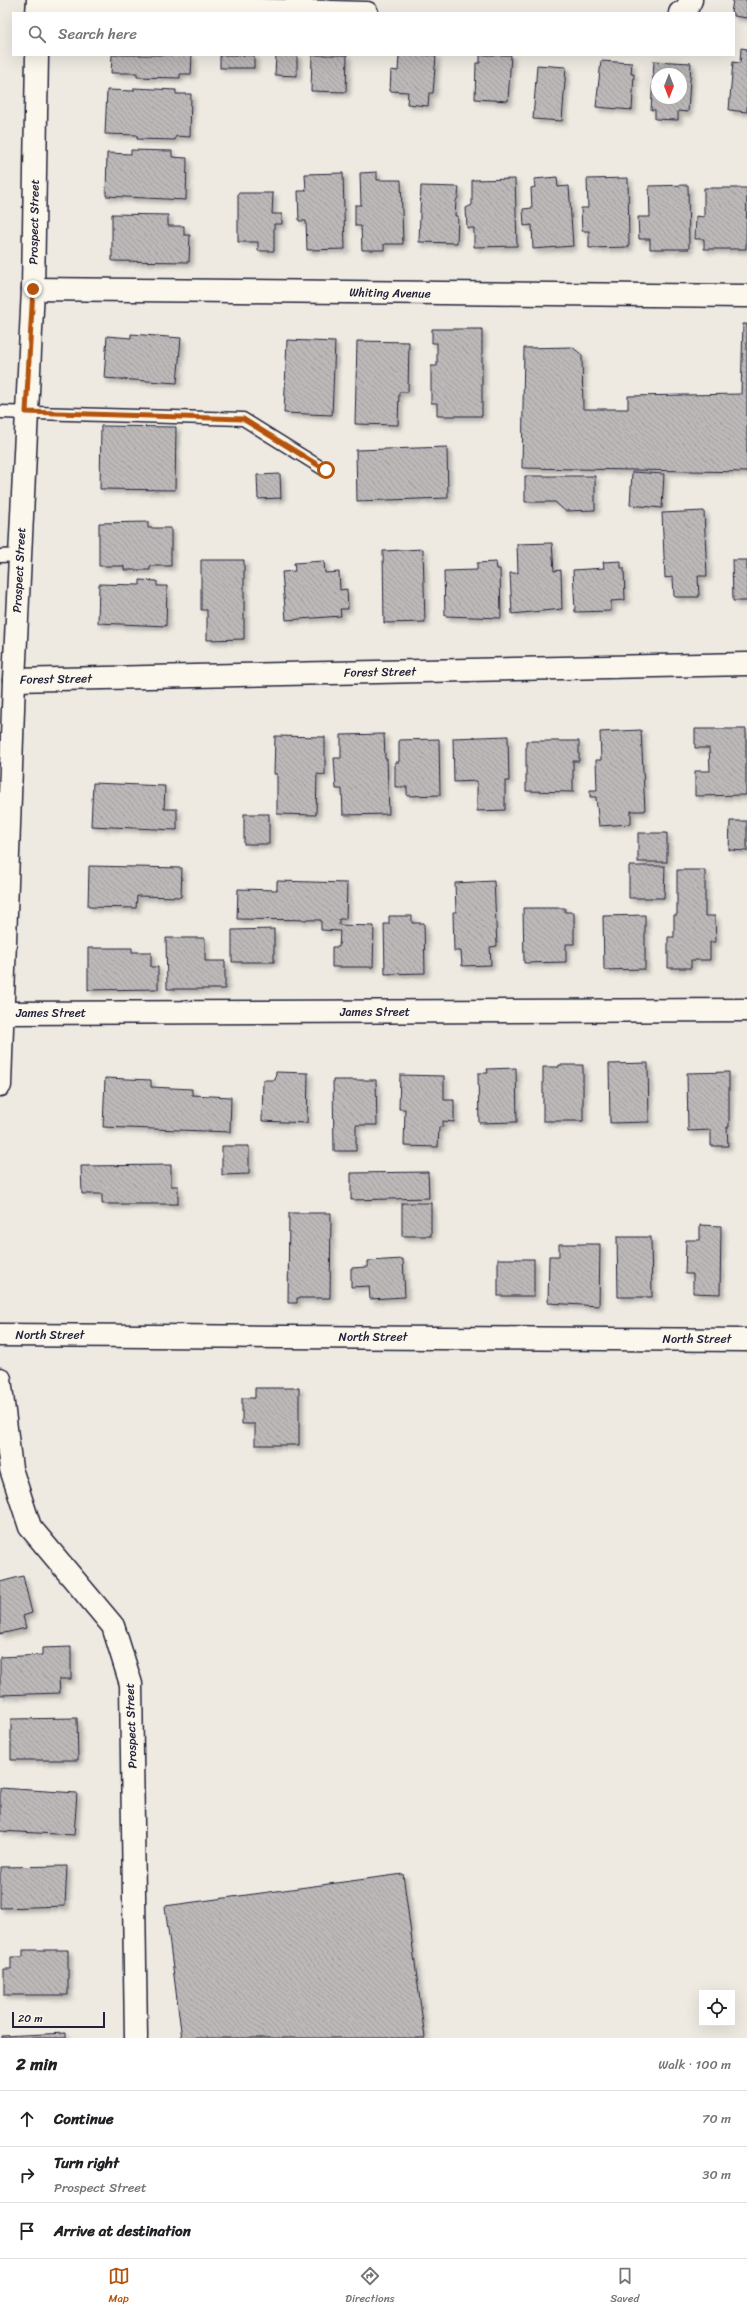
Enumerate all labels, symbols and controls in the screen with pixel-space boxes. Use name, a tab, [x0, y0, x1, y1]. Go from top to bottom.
search box	[12, 12, 735, 56]
text: Search here	[58, 21, 137, 47]
icon: search	[26, 23, 48, 45]
north arrow	[651, 68, 687, 104]
street label: Prospect Street	[22, 179, 46, 265]
route end	[24, 280, 42, 298]
street label: Whiting Avenue	[349, 281, 431, 305]
route start	[317, 461, 335, 479]
street label: Prospect Street	[6, 527, 32, 613]
street label: Forest Street	[344, 660, 417, 684]
street label: Forest Street	[20, 667, 93, 691]
street label: James Street	[339, 1001, 410, 1023]
street label: James Street	[15, 1002, 86, 1024]
street label: North Street	[16, 1324, 86, 1346]
street label: North Street	[339, 1326, 409, 1348]
street label: North Street	[663, 1328, 733, 1350]
street label: Prospect Street	[119, 1683, 143, 1769]
map controls	[699, 1990, 735, 2026]
button: locate	[699, 1990, 735, 2026]
text: 20 m	[18, 2009, 43, 2028]
scale bar	[12, 2010, 105, 2029]
text: 2 min	[16, 2049, 57, 2079]
text: Walk · 100 m	[658, 2053, 731, 2076]
text: Continue	[54, 2106, 114, 2132]
text: 70 m	[702, 2107, 731, 2130]
icon: ahead	[16, 2108, 38, 2130]
text: Turn right	[54, 2150, 119, 2176]
text: 30 m	[702, 2163, 731, 2186]
icon: right	[16, 2164, 38, 2186]
text: Prospect Street	[54, 2176, 147, 2199]
text: Arrive at destination	[54, 2218, 191, 2244]
icon: arrive	[16, 2220, 38, 2242]
tab: Map	[108, 2265, 130, 2308]
tab: Directions	[345, 2265, 395, 2308]
tab: Saved	[610, 2265, 639, 2308]

